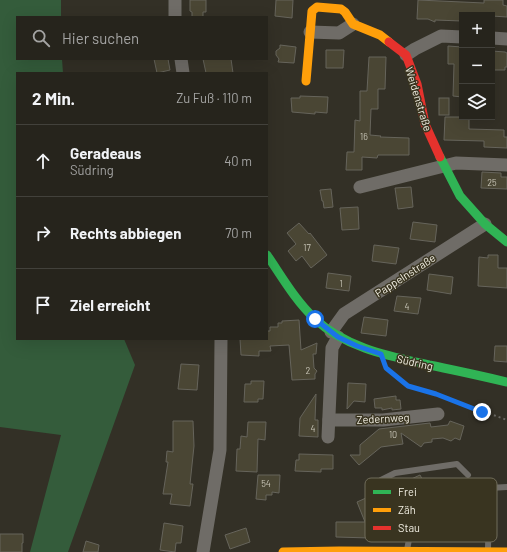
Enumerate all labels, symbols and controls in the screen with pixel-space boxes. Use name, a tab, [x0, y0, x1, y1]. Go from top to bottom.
map controls	[459, 12, 495, 120]
button: +	[459, 12, 495, 48]
search box	[16, 16, 268, 60]
icon: search	[30, 27, 52, 49]
text: Hier suchen	[62, 29, 139, 47]
button: −	[459, 48, 495, 84]
street label: Weidenstraße	[403, 65, 435, 133]
button: layers	[459, 84, 495, 120]
text: 2 Min.	[32, 88, 75, 108]
text: Zu Fuß · 110 m	[176, 90, 252, 106]
house number: 16	[360, 131, 368, 142]
text: Geradeaus	[70, 144, 141, 162]
icon: ahead	[32, 150, 54, 172]
text: 40 m	[224, 153, 252, 169]
text: Südring	[70, 162, 114, 178]
house number: 25	[487, 177, 497, 188]
icon: right	[32, 222, 54, 244]
text: Rechts abbiegen	[70, 224, 181, 242]
text: 70 m	[225, 225, 252, 241]
house number: 17	[303, 242, 311, 253]
street label: Pappelnstraße	[372, 251, 438, 299]
house number: 1	[339, 278, 343, 289]
icon: arrive	[32, 294, 54, 316]
text: Ziel erreicht	[70, 296, 151, 314]
house number: 4	[405, 301, 410, 312]
route start	[306, 310, 324, 328]
street label: Südring	[396, 352, 435, 373]
house number: 2	[306, 365, 311, 376]
route end	[473, 403, 491, 421]
street label: Zedernweg	[356, 410, 410, 426]
house number: 4	[311, 423, 316, 434]
house number: 10	[389, 429, 397, 440]
house number: 54	[261, 478, 271, 489]
legend	[365, 478, 497, 542]
text: Frei	[398, 485, 417, 498]
text: Zäh	[398, 503, 416, 516]
text: Stau	[398, 521, 420, 534]

